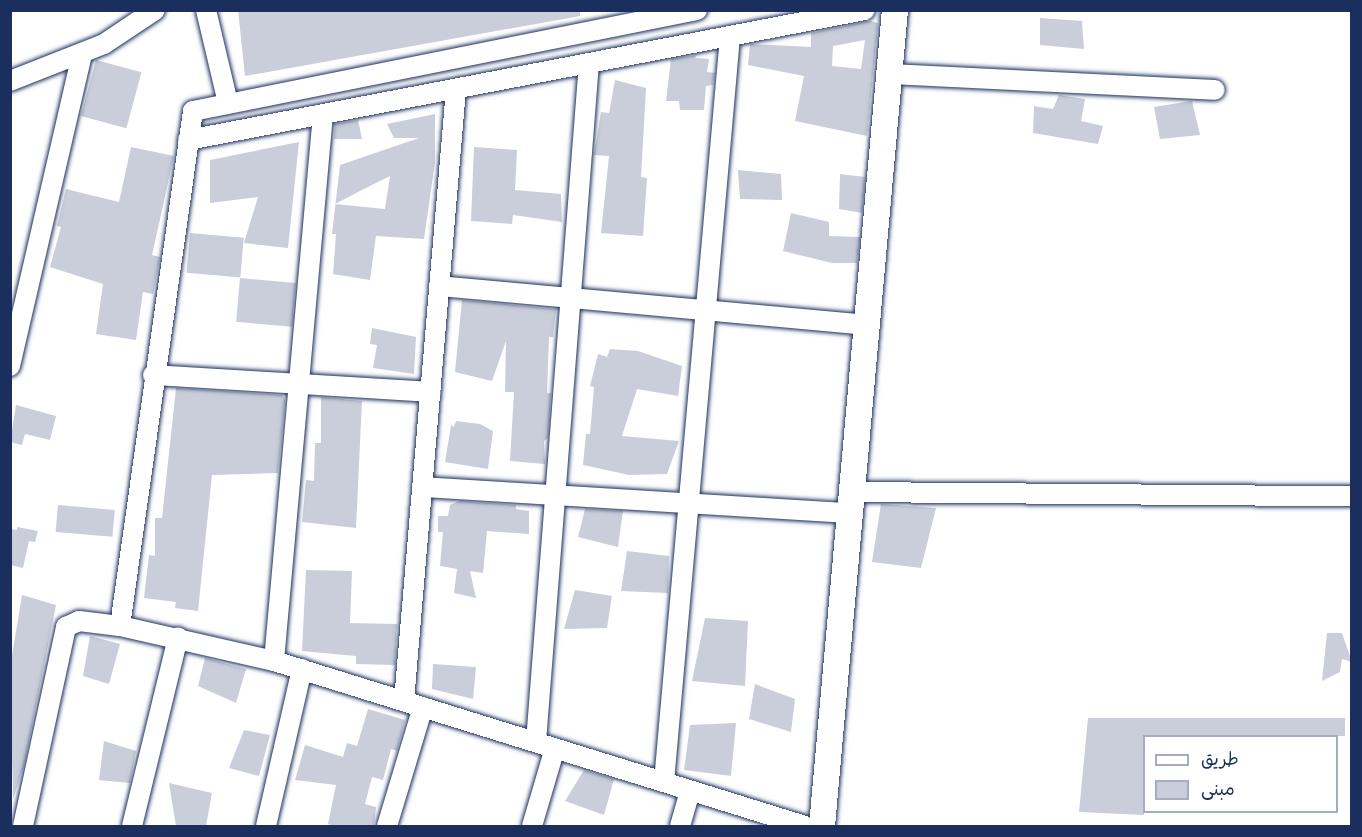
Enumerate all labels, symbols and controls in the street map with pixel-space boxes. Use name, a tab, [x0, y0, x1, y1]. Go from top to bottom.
legend	[1143, 735, 1338, 813]
text: طريق	[1201, 751, 1239, 772]
text: مبنى	[1201, 781, 1235, 802]

